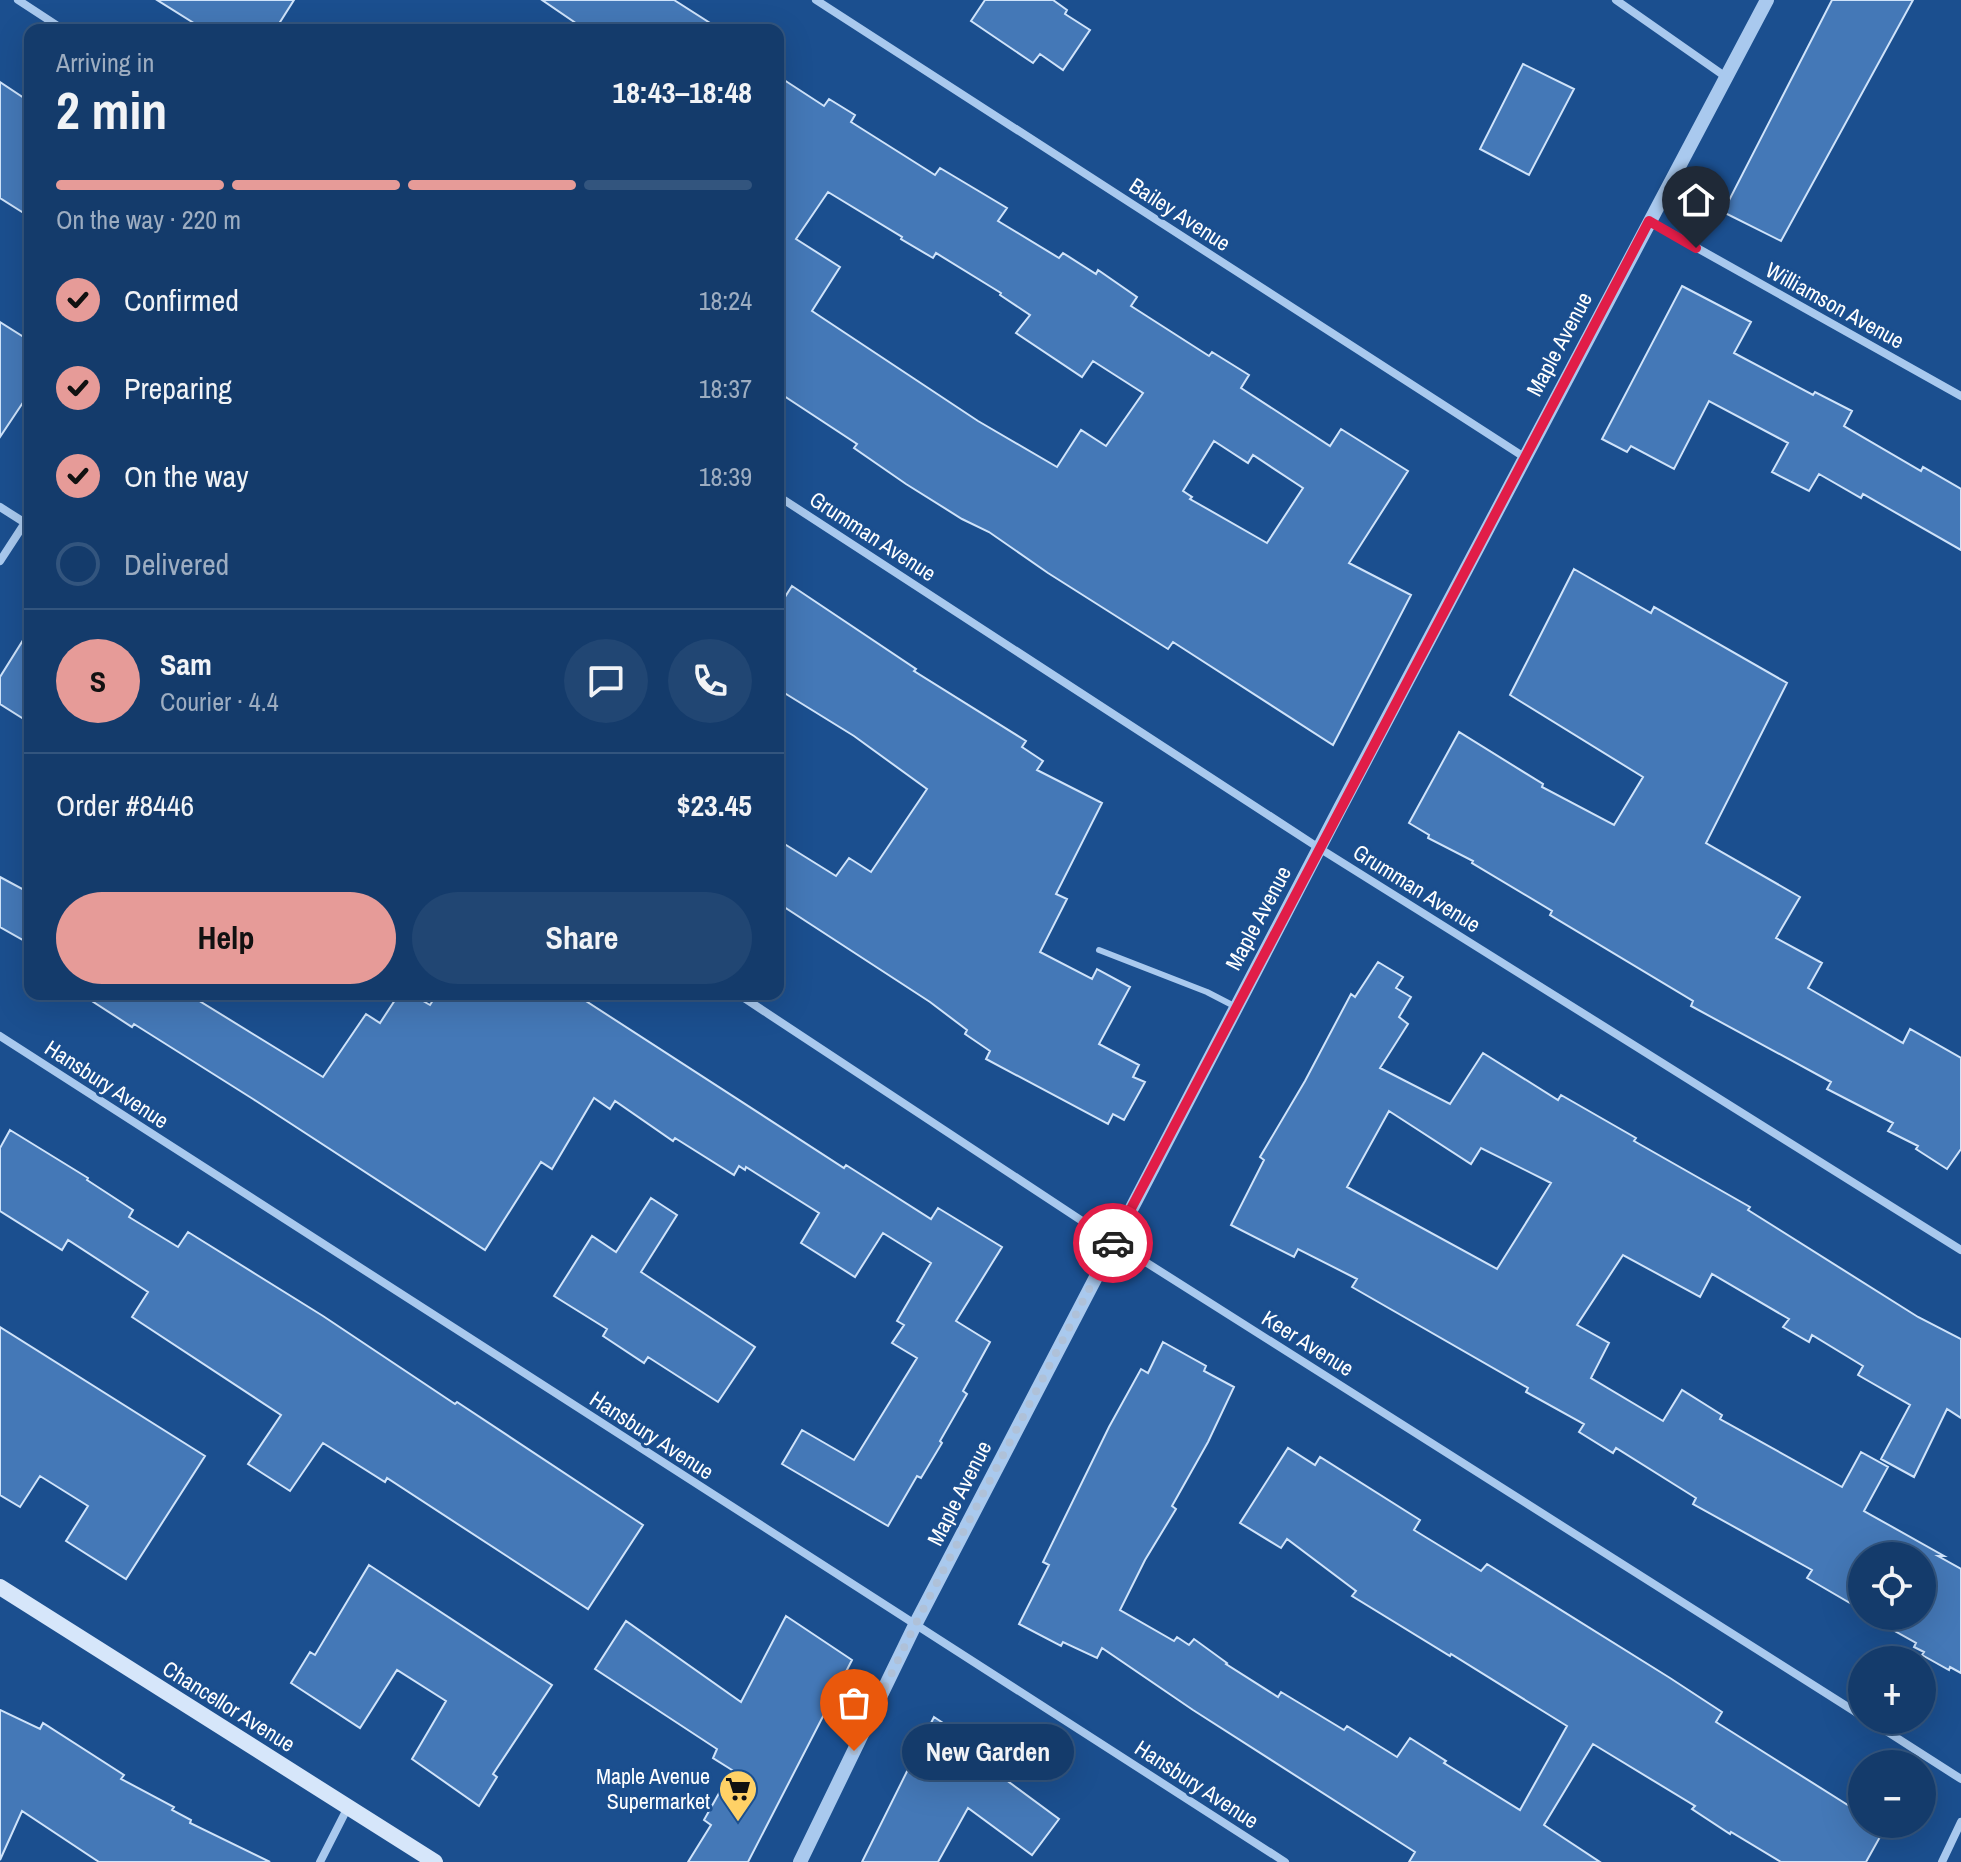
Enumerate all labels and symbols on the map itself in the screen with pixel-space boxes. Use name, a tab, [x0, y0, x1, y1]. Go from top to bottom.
pin	[1662, 166, 1730, 248]
street label: Bailey Avenue	[1124, 170, 1236, 258]
street label: Williamson Avenue	[1760, 255, 1910, 355]
street label: Maple Avenue	[1519, 287, 1599, 401]
street label: Grumman Avenue	[804, 484, 942, 588]
street label: Grumman Avenue	[1348, 837, 1486, 939]
street label: Maple Avenue	[1218, 861, 1298, 975]
street label: Hansbury Avenue	[39, 1033, 175, 1135]
courier	[1073, 1203, 1153, 1283]
street label: Keer Avenue	[1256, 1303, 1360, 1383]
street label: Hansbury Avenue	[584, 1384, 720, 1486]
street label: Maple Avenue	[920, 1435, 998, 1551]
street label: Chancellor Avenue	[157, 1653, 301, 1759]
pin	[820, 1669, 888, 1751]
callout: New Garden	[902, 1723, 1074, 1779]
street label: Hansbury Avenue	[1129, 1733, 1265, 1835]
place label: Maple Avenue Supermarket	[596, 1761, 710, 1816]
supermarket icon: Maple Avenue Supermarket	[717, 1768, 759, 1823]

